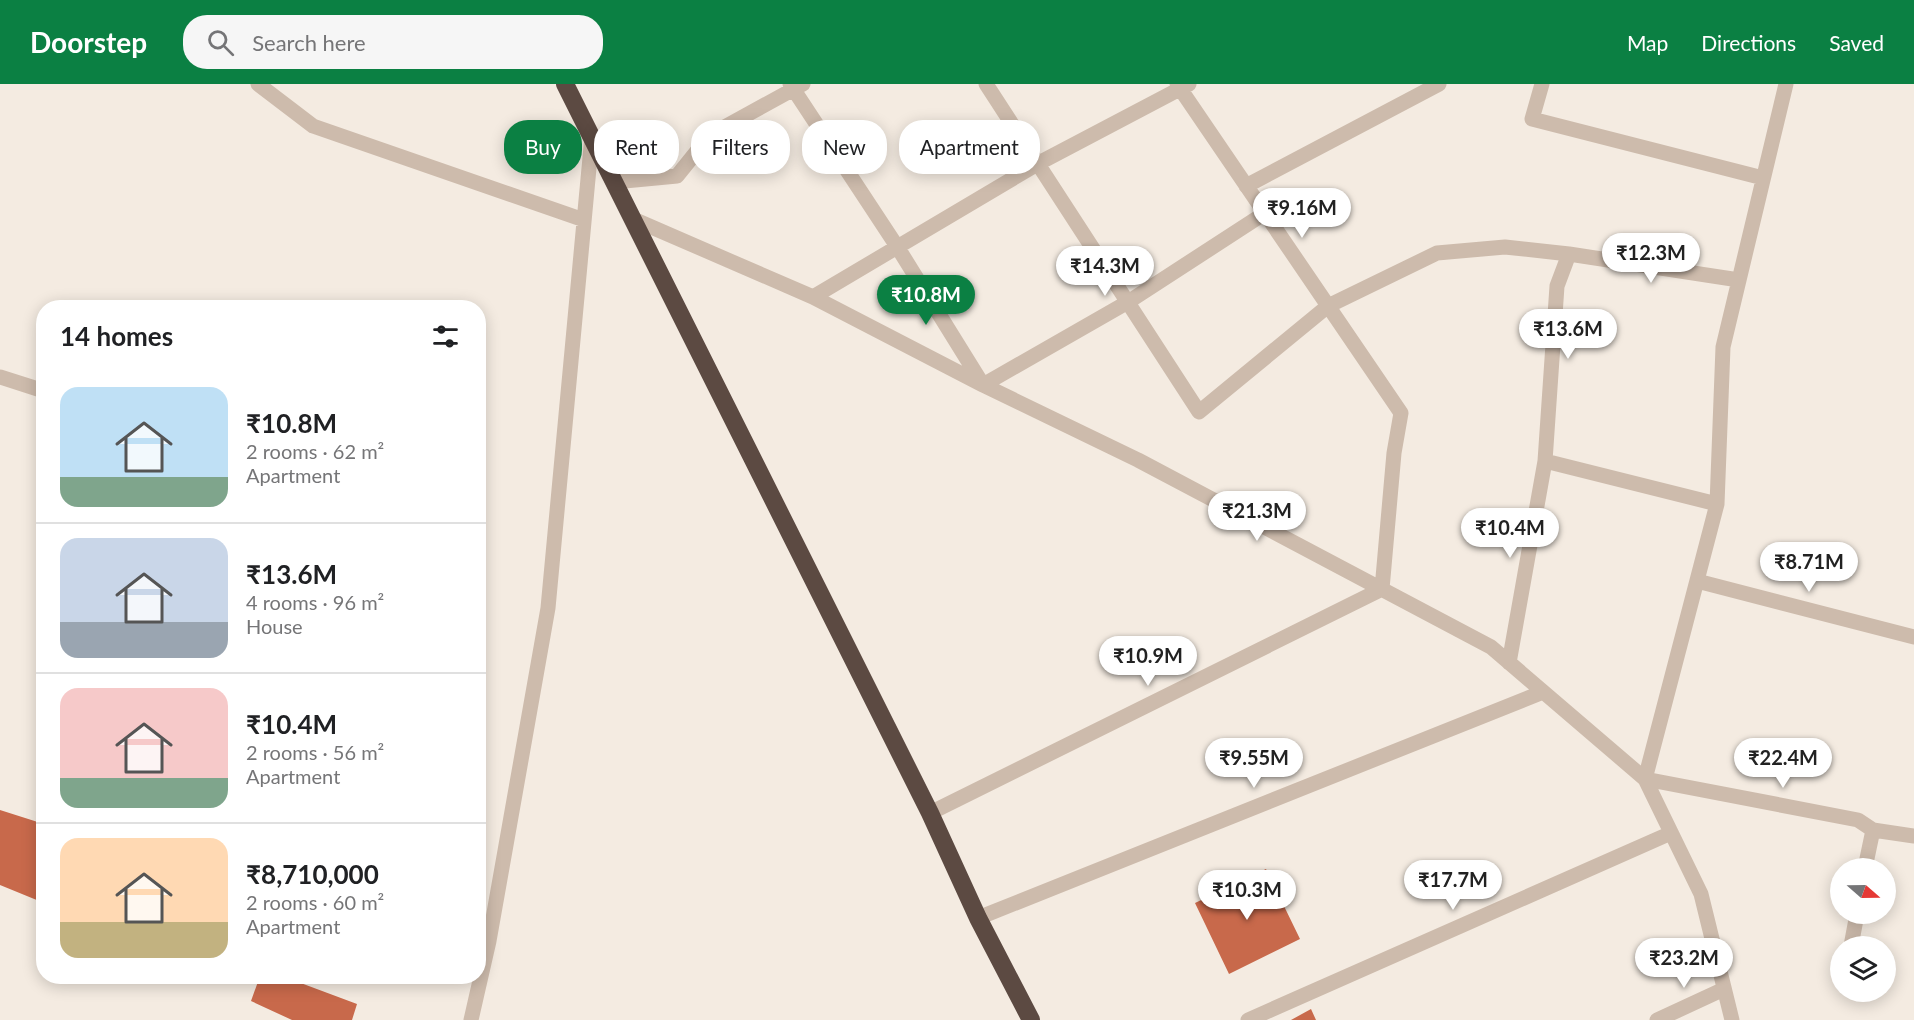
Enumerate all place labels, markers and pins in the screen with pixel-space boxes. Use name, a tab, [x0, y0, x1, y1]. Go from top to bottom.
pin: ₹9.16M	[1253, 188, 1351, 239]
pin: ₹12.3M	[1602, 233, 1700, 284]
pin: ₹14.3M	[1056, 246, 1154, 297]
pin: ₹10.8M	[877, 275, 975, 326]
pin: ₹13.6M	[1519, 309, 1617, 360]
pin: ₹21.3M	[1208, 491, 1306, 542]
pin: ₹10.4M	[1461, 508, 1559, 559]
pin: ₹8.71M	[1760, 542, 1858, 593]
pin: ₹10.9M	[1099, 636, 1197, 687]
pin: ₹9.55M	[1205, 738, 1303, 789]
pin: ₹22.4M	[1734, 738, 1832, 789]
pin: ₹17.7M	[1404, 860, 1502, 911]
pin: ₹10.3M	[1198, 870, 1296, 921]
pin: ₹23.2M	[1635, 938, 1733, 989]

